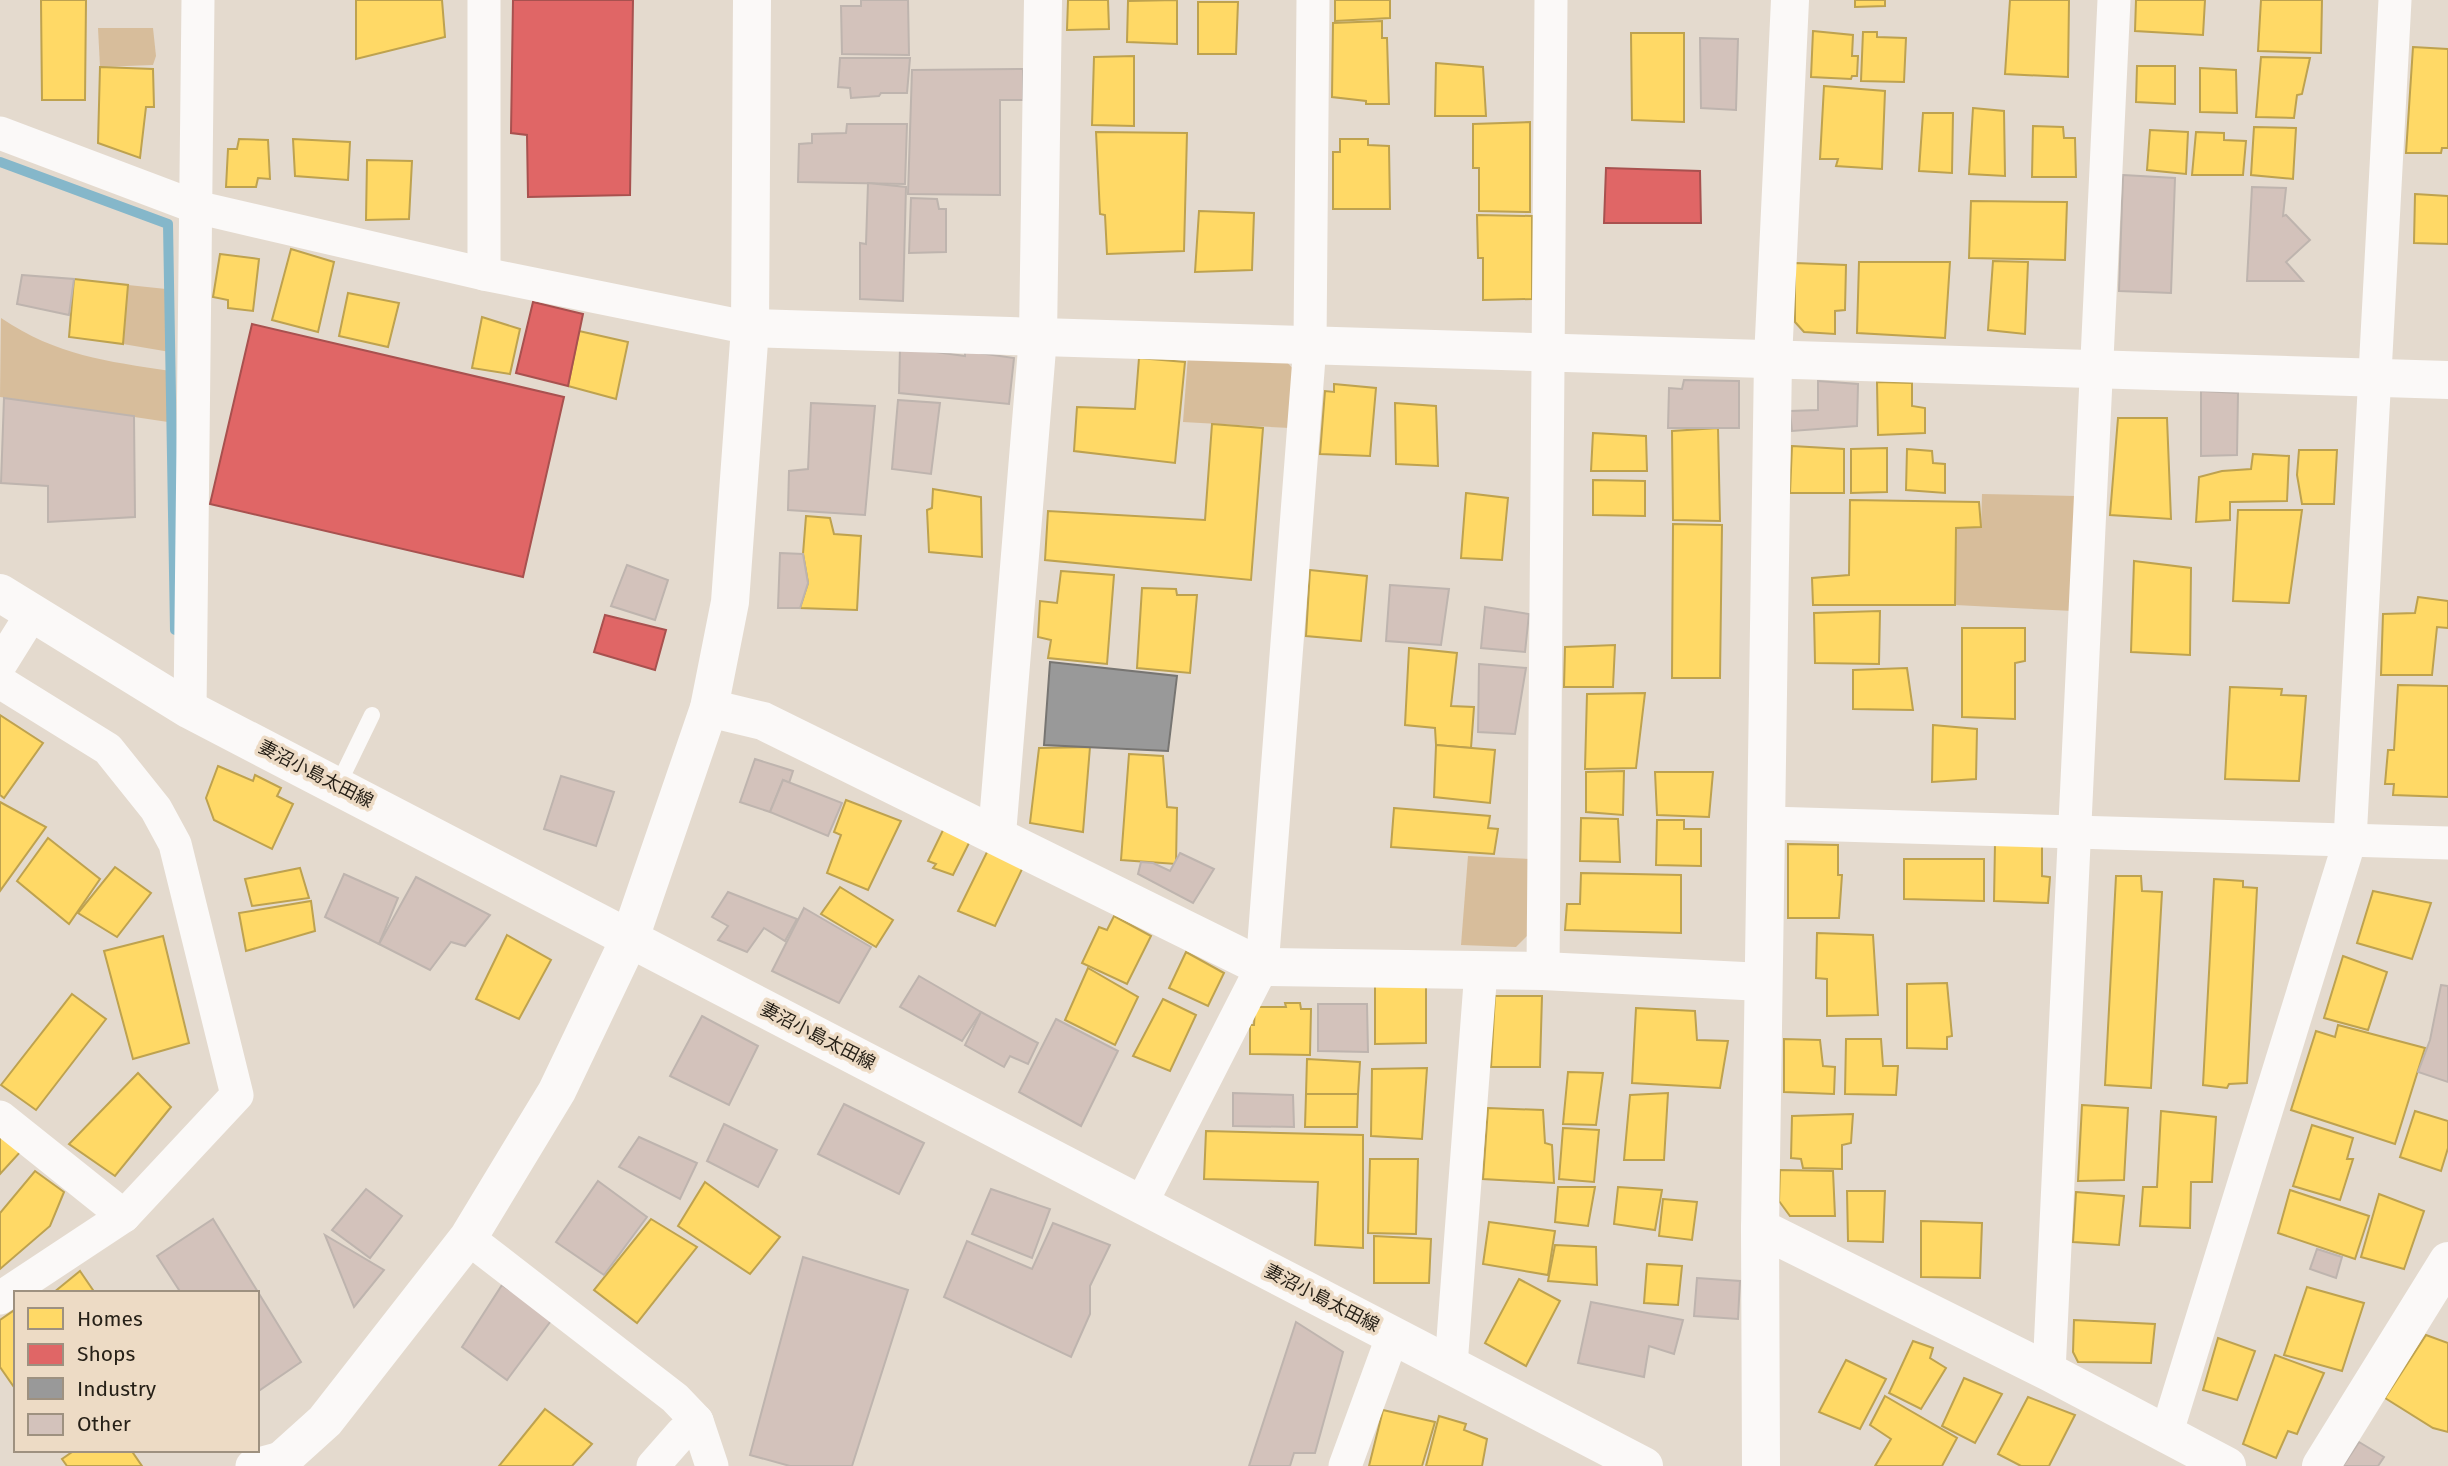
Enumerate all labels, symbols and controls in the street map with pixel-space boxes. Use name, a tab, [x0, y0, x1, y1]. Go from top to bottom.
street label: 妻沼小島太田線	[255, 736, 377, 812]
street label: 妻沼小島太田線	[757, 998, 879, 1074]
street label: 妻沼小島太田線	[1261, 1260, 1383, 1336]
legend	[14, 1291, 259, 1452]
text: Homes	[77, 1306, 143, 1332]
text: Shops	[77, 1341, 135, 1367]
text: Industry	[77, 1376, 157, 1402]
text: Other	[77, 1411, 131, 1437]

